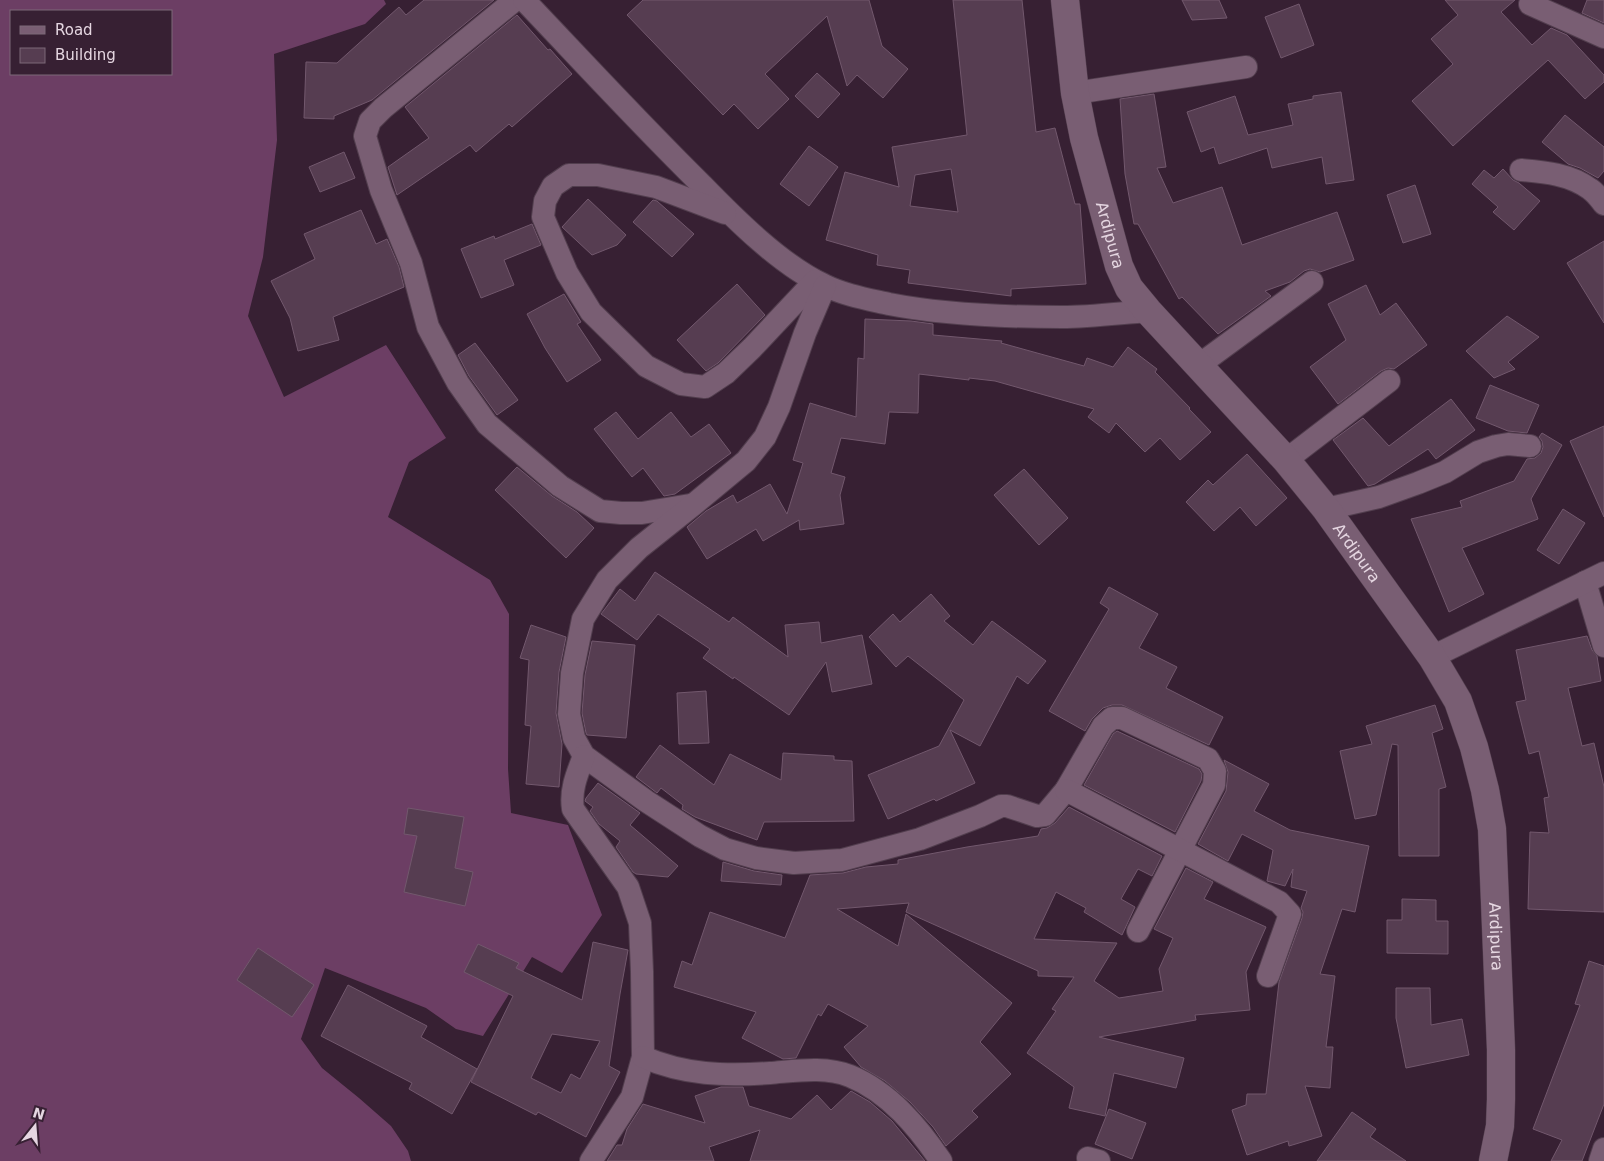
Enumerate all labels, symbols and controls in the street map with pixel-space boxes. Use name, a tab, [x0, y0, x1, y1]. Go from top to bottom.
legend	[10, 10, 172, 75]
text: Road	[55, 21, 93, 39]
text: Building	[55, 46, 116, 64]
street label: Ardipura	[1092, 200, 1128, 271]
street label: Ardipura	[1329, 519, 1384, 586]
street label: Ardipura	[1485, 902, 1507, 971]
north arrow	[10, 1101, 60, 1151]
text: N	[31, 1104, 47, 1123]

